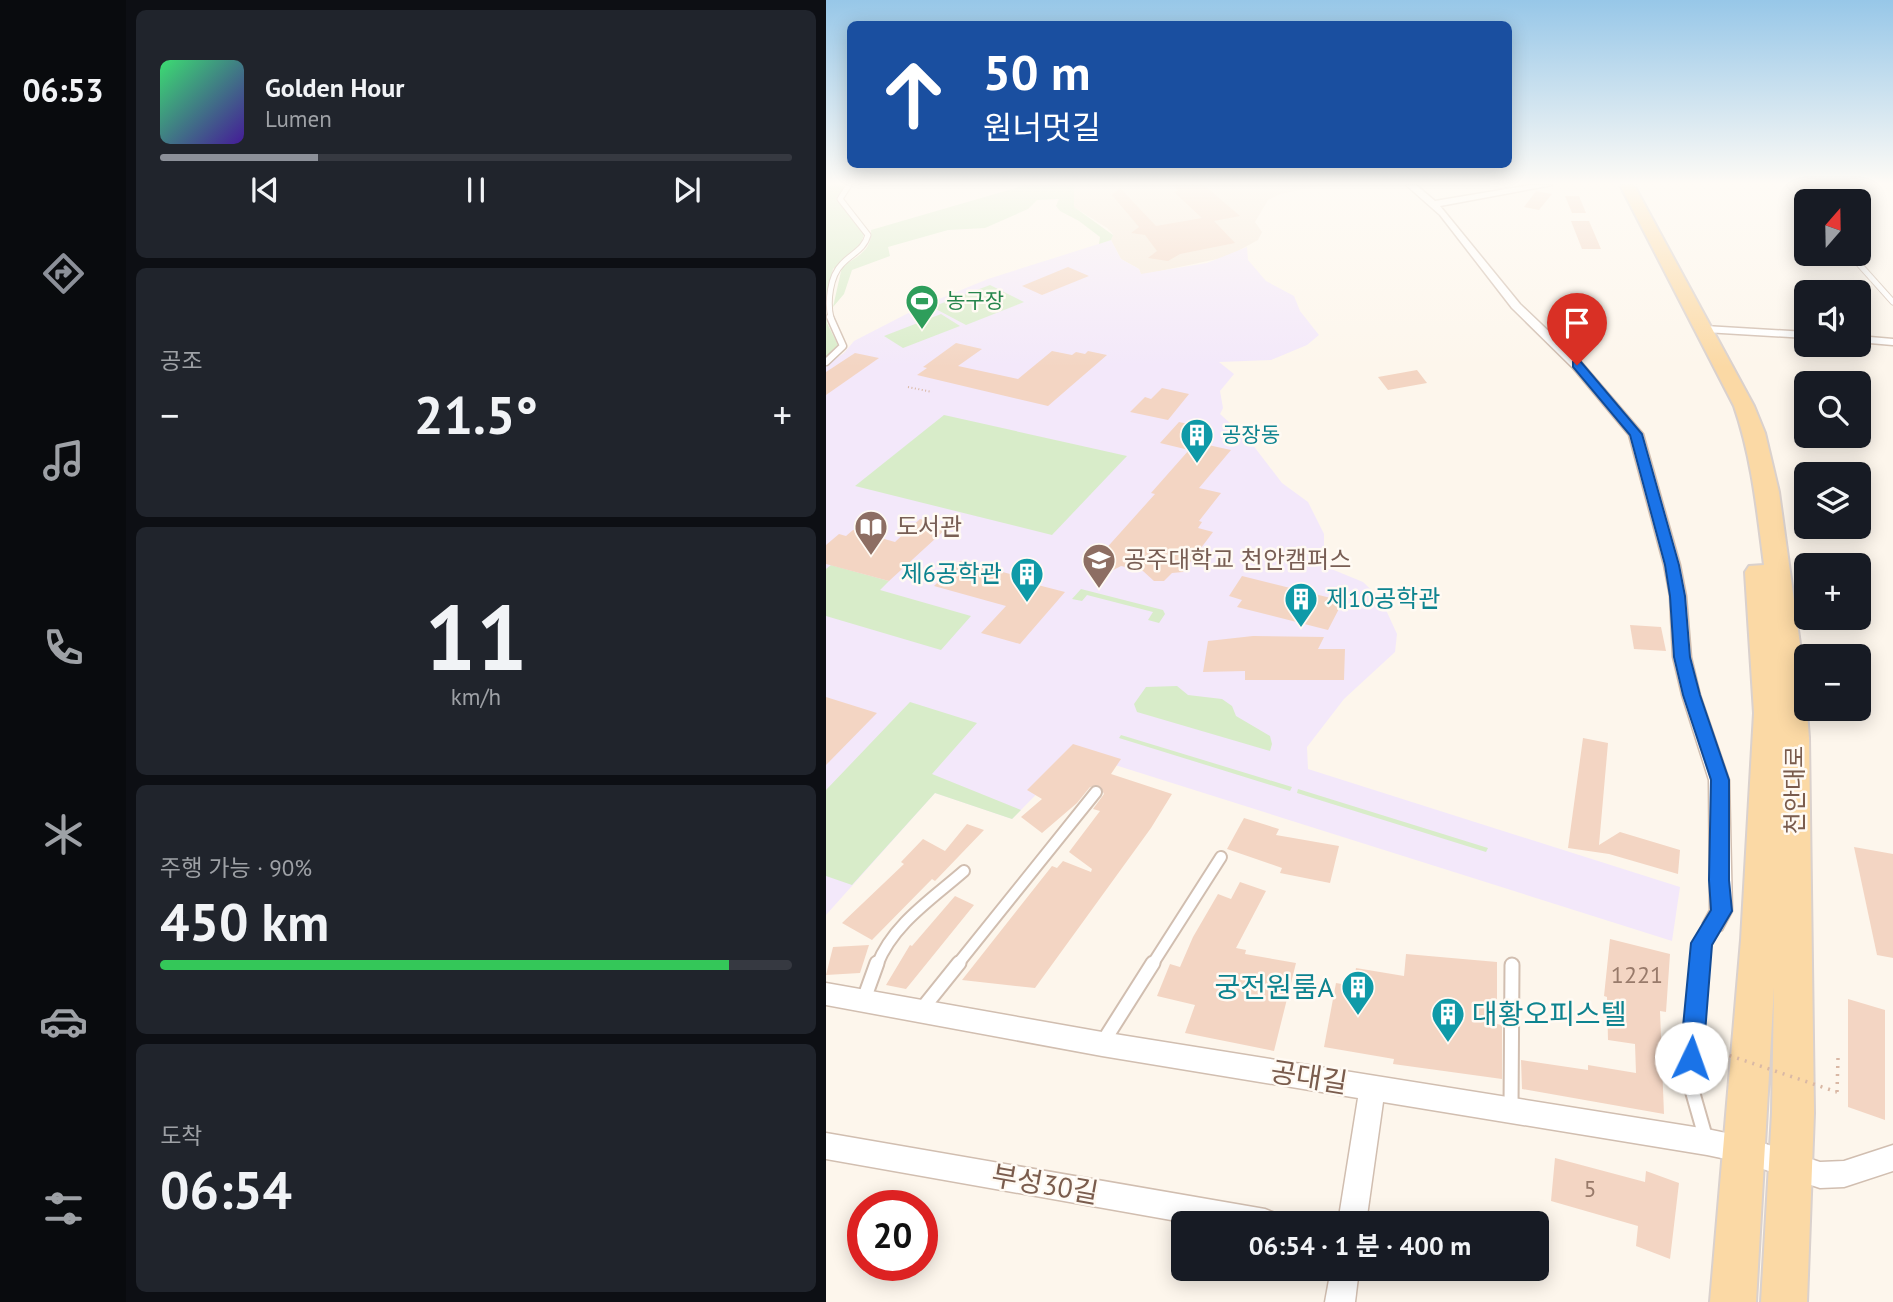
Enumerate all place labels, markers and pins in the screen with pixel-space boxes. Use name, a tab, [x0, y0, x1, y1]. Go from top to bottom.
sports icon: 농구장	[903, 282, 941, 331]
place label: 농구장	[946, 287, 1004, 314]
pin	[1547, 293, 1607, 365]
building icon: 공장동	[1178, 416, 1216, 465]
place label: 공장동	[1222, 421, 1280, 448]
library icon: 도서관	[852, 508, 890, 557]
place label: 도서관	[896, 511, 962, 542]
school or university icon: 공주대학교 천안캠퍼스	[1080, 541, 1118, 590]
place label: 공주대학교 천안캠퍼스	[1124, 544, 1351, 575]
building icon: 제6공학관	[1008, 555, 1046, 604]
place label: 제6공학관	[901, 558, 1002, 589]
building icon: 제10공학관	[1282, 580, 1320, 629]
place label: 제10공학관	[1326, 583, 1440, 614]
place label: 궁전원룸A	[1215, 968, 1335, 1005]
building icon: 궁전원룸A	[1339, 968, 1377, 1017]
building icon: 대황오피스텔	[1429, 995, 1467, 1044]
place label: 대황오피스텔	[1472, 995, 1627, 1032]

